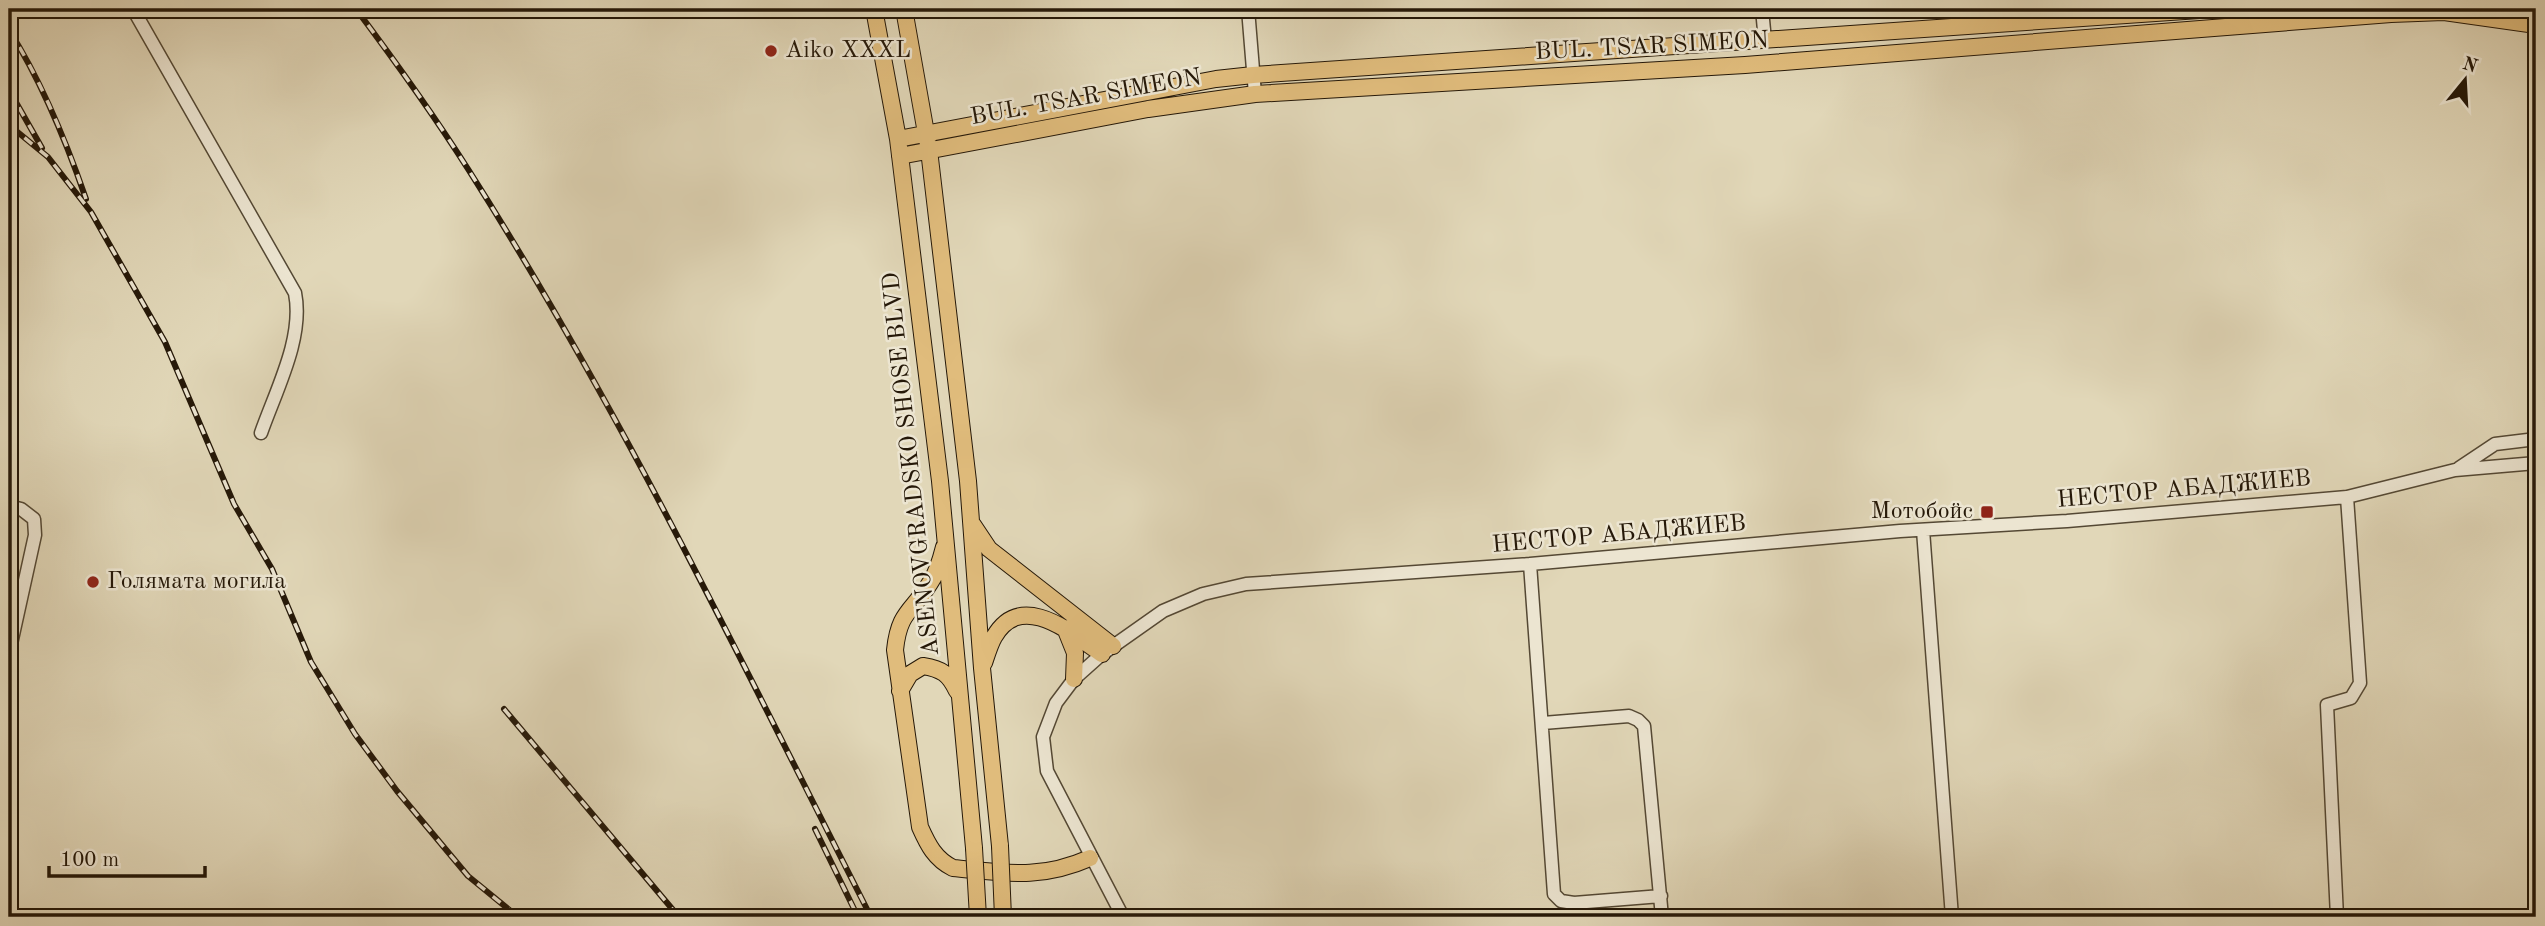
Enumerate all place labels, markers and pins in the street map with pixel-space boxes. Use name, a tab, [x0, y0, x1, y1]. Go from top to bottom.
place label: Aiko XXXL	[785, 39, 911, 63]
marker: Aiko XXXL	[763, 43, 779, 59]
place label: Мотобойс	[1871, 500, 1973, 524]
marker: Мотобойс	[1979, 504, 1995, 520]
place label: Голямата могила	[107, 570, 286, 594]
marker: Голямата могила	[85, 574, 101, 590]

